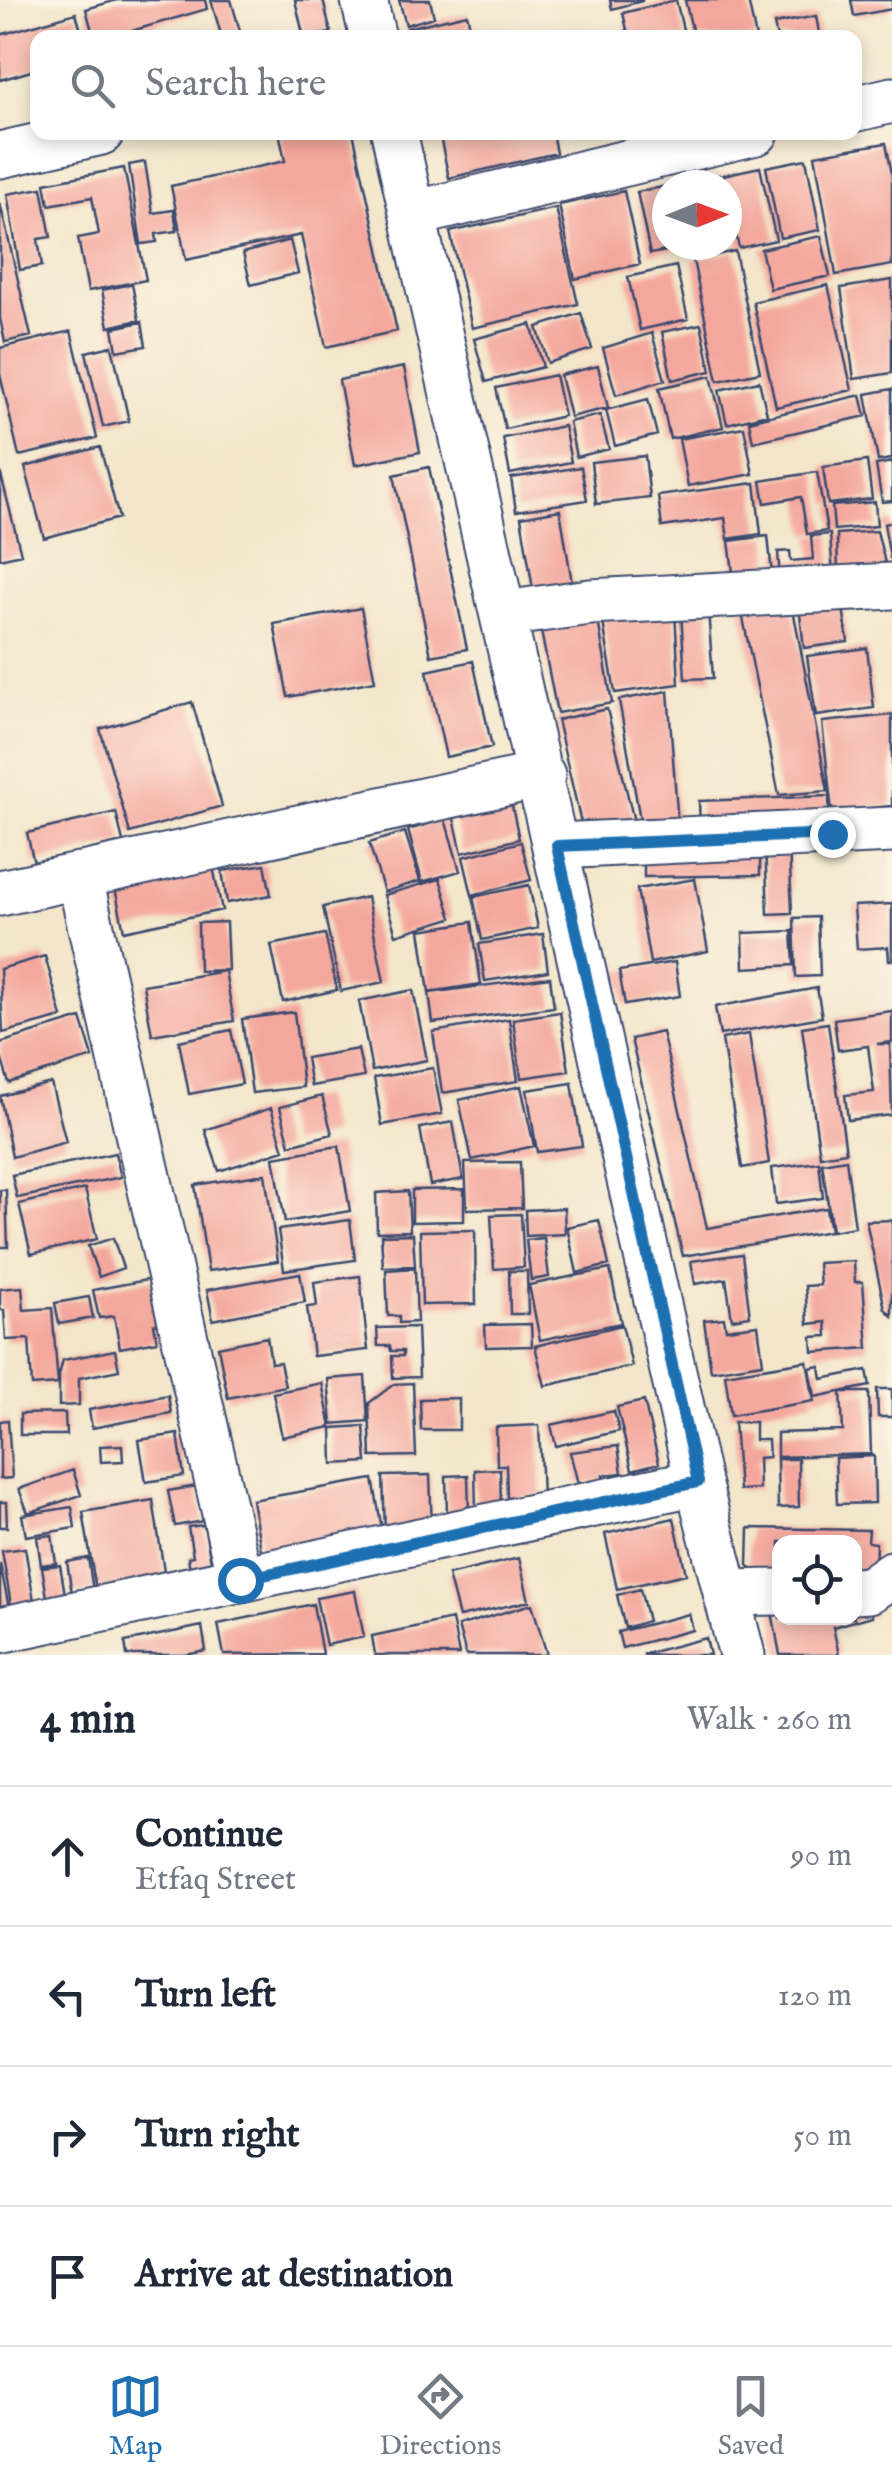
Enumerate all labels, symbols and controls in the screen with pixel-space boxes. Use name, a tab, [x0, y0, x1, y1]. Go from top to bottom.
search box	[30, 30, 862, 140]
icon: search	[65, 58, 120, 113]
text: Search here	[145, 61, 326, 109]
north arrow	[652, 170, 742, 260]
route end	[810, 812, 856, 858]
map controls	[772, 1535, 862, 1625]
button: locate	[772, 1535, 862, 1625]
route start	[218, 1558, 264, 1604]
text: 4 min	[40, 1694, 136, 1747]
text: Walk · 260 m	[687, 1700, 852, 1741]
text: Continue	[135, 1812, 283, 1860]
icon: ahead	[40, 1829, 95, 1884]
text: 90 m	[791, 1836, 852, 1877]
text: Etfaq Street	[135, 1860, 296, 1901]
icon: left	[40, 1969, 95, 2024]
text: Turn left	[135, 1972, 276, 2020]
text: 120 m	[778, 1976, 852, 2017]
icon: right	[40, 2109, 95, 2164]
text: Turn right	[135, 2112, 299, 2160]
text: 50 m	[793, 2116, 852, 2157]
icon: arrive	[40, 2249, 95, 2304]
text: Arrive at destination	[135, 2252, 453, 2300]
tab: Map	[108, 2369, 163, 2464]
tab: Directions	[379, 2369, 501, 2464]
tab: Saved	[718, 2369, 784, 2464]

